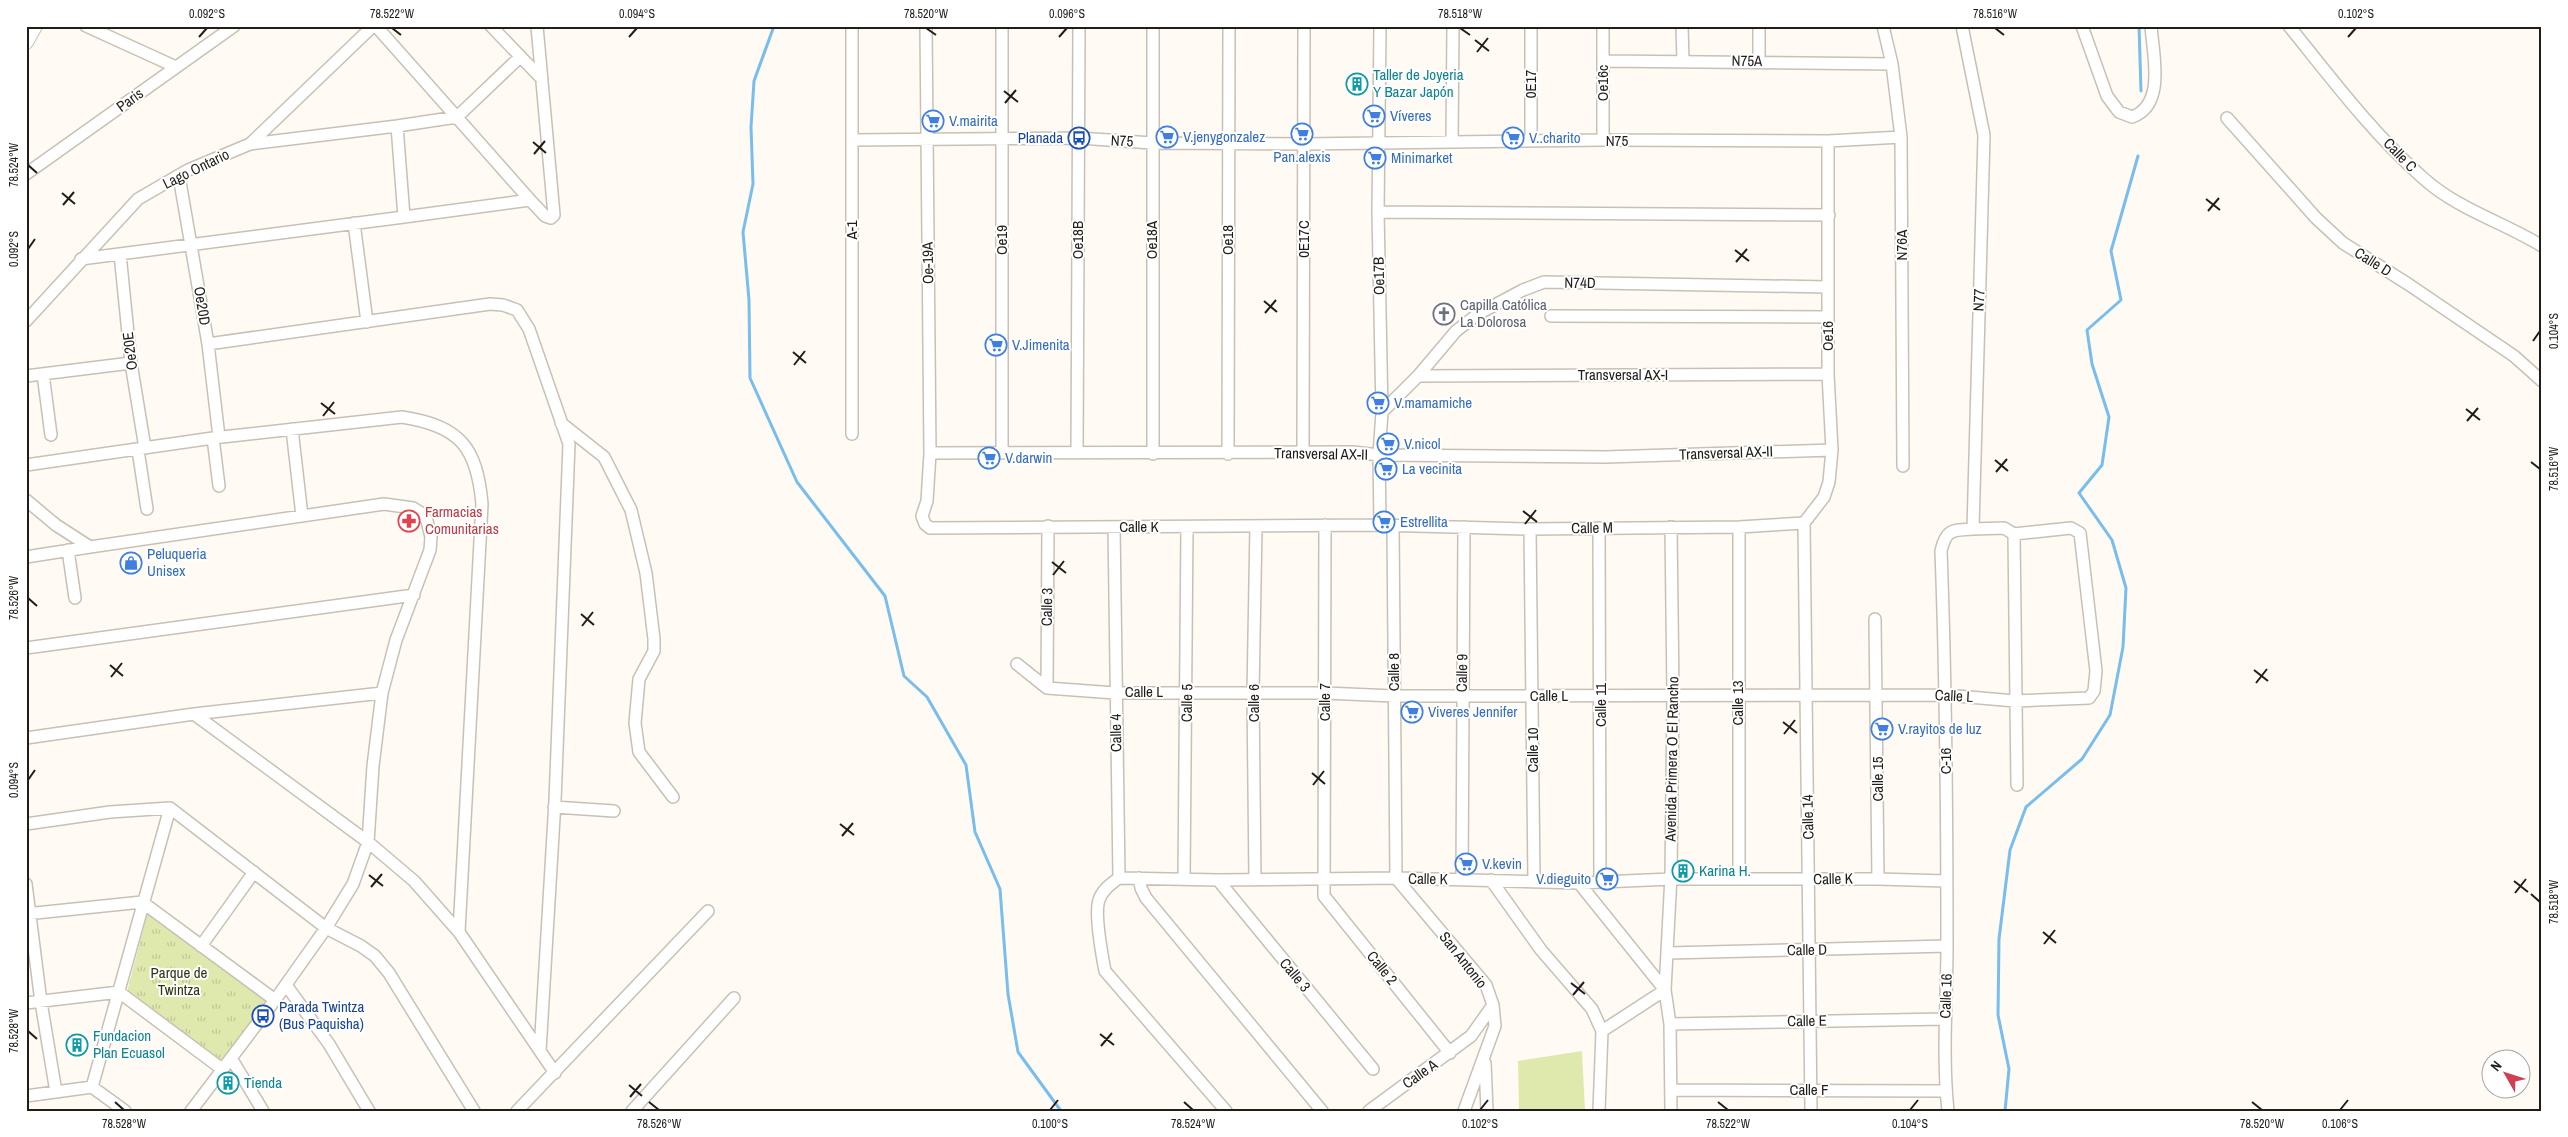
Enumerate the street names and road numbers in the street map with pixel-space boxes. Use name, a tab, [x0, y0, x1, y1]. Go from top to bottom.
street label: N75A	[1731, 50, 1763, 71]
street label: Oe16c	[1592, 65, 1613, 101]
street label: 0E17	[1520, 69, 1541, 98]
street label: Paris	[112, 83, 147, 117]
street label: N75	[1110, 129, 1134, 152]
street label: N75	[1606, 130, 1628, 151]
street label: Calle C	[2379, 133, 2422, 177]
street label: Lago Ontario	[159, 143, 233, 194]
street label: A-1	[841, 220, 862, 241]
street label: Oe18A	[1141, 220, 1162, 259]
street label: 0E17C	[1293, 220, 1314, 258]
street label: Oe18B	[1067, 221, 1088, 259]
street label: Oe19	[991, 225, 1012, 255]
street label: Oe18	[1217, 225, 1238, 255]
street label: N76A	[1891, 229, 1912, 260]
street label: Oe-19A	[917, 241, 938, 284]
street label: Calle D	[2351, 242, 2396, 281]
street label: Oe17B	[1368, 257, 1389, 295]
street label: N74D	[1564, 272, 1596, 293]
street label: Oe20D	[189, 285, 216, 327]
street label: N77	[1968, 288, 1989, 312]
street label: Oe16	[1817, 321, 1838, 351]
street label: Oe20E	[117, 331, 142, 371]
street label: Transversal AX-I	[1578, 364, 1668, 385]
street label: Transversal AX-II	[1679, 440, 1773, 465]
street label: Transversal AX-II	[1274, 442, 1368, 465]
street label: Calle K	[1119, 516, 1160, 537]
street label: Calle M	[1571, 517, 1613, 538]
street label: Calle 3	[1036, 588, 1057, 626]
street label: Calle 8	[1383, 653, 1404, 691]
street label: Calle 9	[1451, 654, 1472, 692]
street label: Avenida Primera O El Rancho	[1660, 676, 1683, 843]
street label: Calle 13	[1727, 680, 1748, 726]
street label: Calle L	[1125, 681, 1163, 702]
street label: Calle 7	[1314, 683, 1335, 721]
street label: Calle 11	[1590, 683, 1611, 727]
street label: Calle 5	[1176, 684, 1197, 722]
street label: Calle 6	[1243, 684, 1264, 722]
street label: Calle L	[1934, 684, 1974, 707]
street label: Calle L	[1530, 685, 1568, 706]
street label: Calle 4	[1105, 714, 1126, 752]
street label: Calle 10	[1522, 727, 1543, 773]
street label: C-16	[1935, 748, 1956, 774]
street label: Calle 15	[1867, 756, 1888, 802]
street label: Calle 14	[1797, 794, 1818, 840]
street label: Calle K	[1408, 868, 1449, 889]
street label: Calle K	[1813, 868, 1854, 889]
street label: San Antonio	[1434, 927, 1492, 993]
street label: Calle D	[1787, 939, 1827, 960]
street label: Calle 2	[1362, 946, 1403, 989]
street label: Calle 3	[1275, 953, 1316, 996]
street label: Calle 16	[1934, 973, 1957, 1019]
street label: Calle E	[1787, 1010, 1827, 1031]
street label: Calle A	[1398, 1053, 1442, 1093]
street label: Calle F	[1790, 1079, 1828, 1100]

